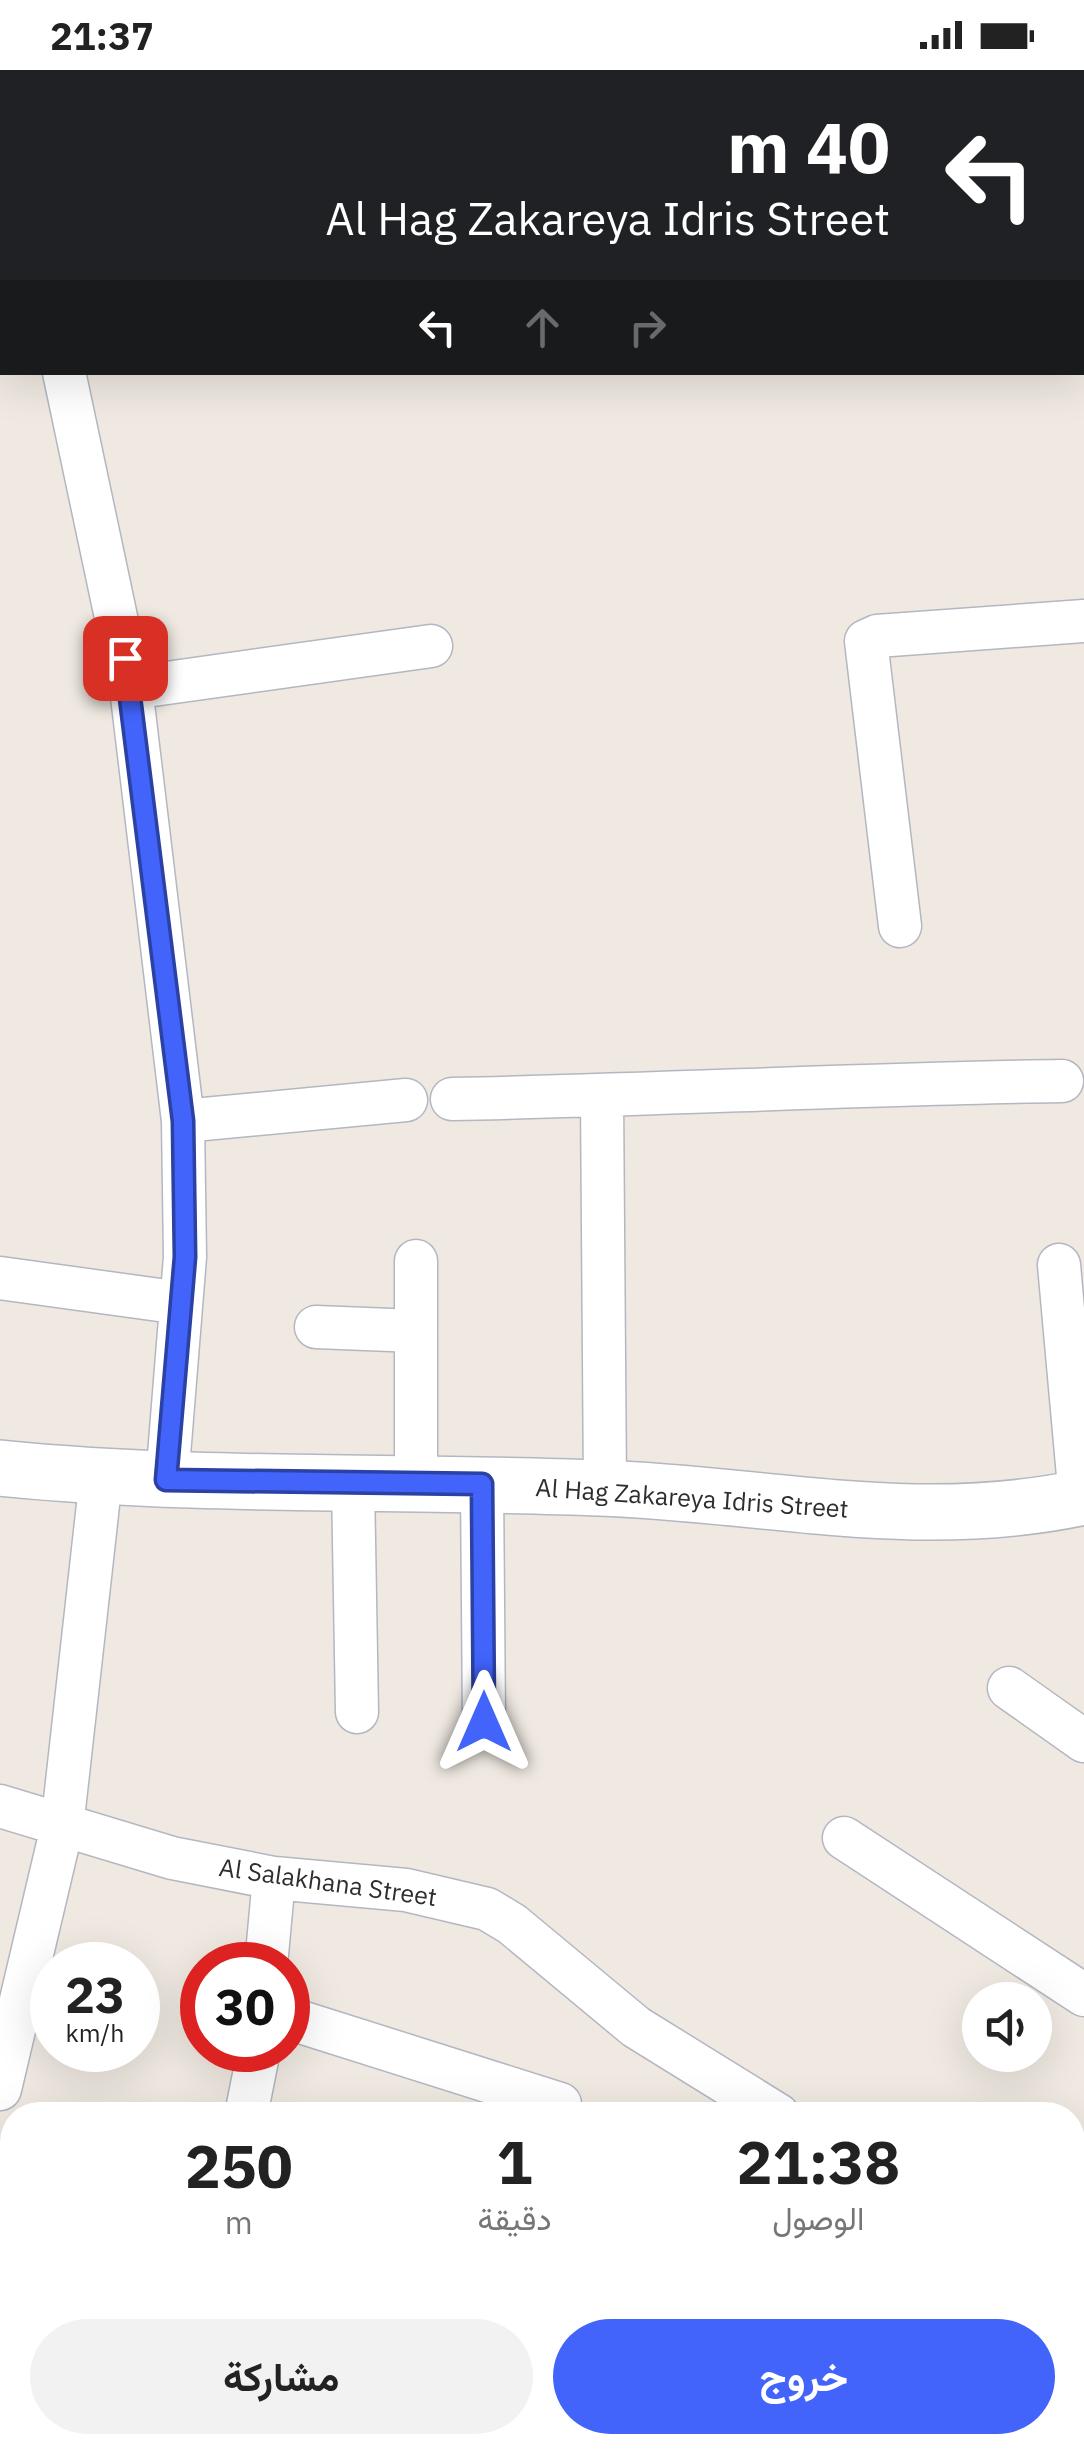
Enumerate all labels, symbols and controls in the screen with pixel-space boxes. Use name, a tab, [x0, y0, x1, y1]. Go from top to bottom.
text: 21:37	[50, 11, 154, 60]
text: 40 m	[727, 101, 890, 192]
icon: left	[925, 110, 1055, 240]
text: Al Hag Zakareya Idris Street	[326, 189, 890, 247]
icon: left	[410, 300, 465, 355]
icon: ahead	[515, 300, 570, 355]
icon: right	[620, 300, 675, 355]
pin	[83, 616, 168, 701]
icon: arrive	[98, 631, 153, 686]
street label: Al Hag Zakareya Idris Street	[534, 1470, 850, 1525]
position arrow	[432, 1670, 536, 1774]
street label: Al Salakhana Street	[217, 1850, 439, 1913]
speed limit sign: 30	[180, 1942, 310, 2072]
text: 23	[65, 1962, 125, 2027]
map controls	[962, 1982, 1052, 2072]
button: sound	[962, 1982, 1052, 2072]
text: km/h	[66, 2016, 124, 2049]
text: 1	[497, 2122, 533, 2201]
text: 21:38	[736, 2122, 900, 2201]
text: 250	[185, 2126, 293, 2205]
text: دقيقة	[478, 2197, 552, 2239]
text: الوصول	[772, 2197, 864, 2239]
text: m	[225, 2201, 253, 2243]
button: مشاركة	[30, 2319, 533, 2434]
button: خروج	[553, 2319, 1055, 2434]

